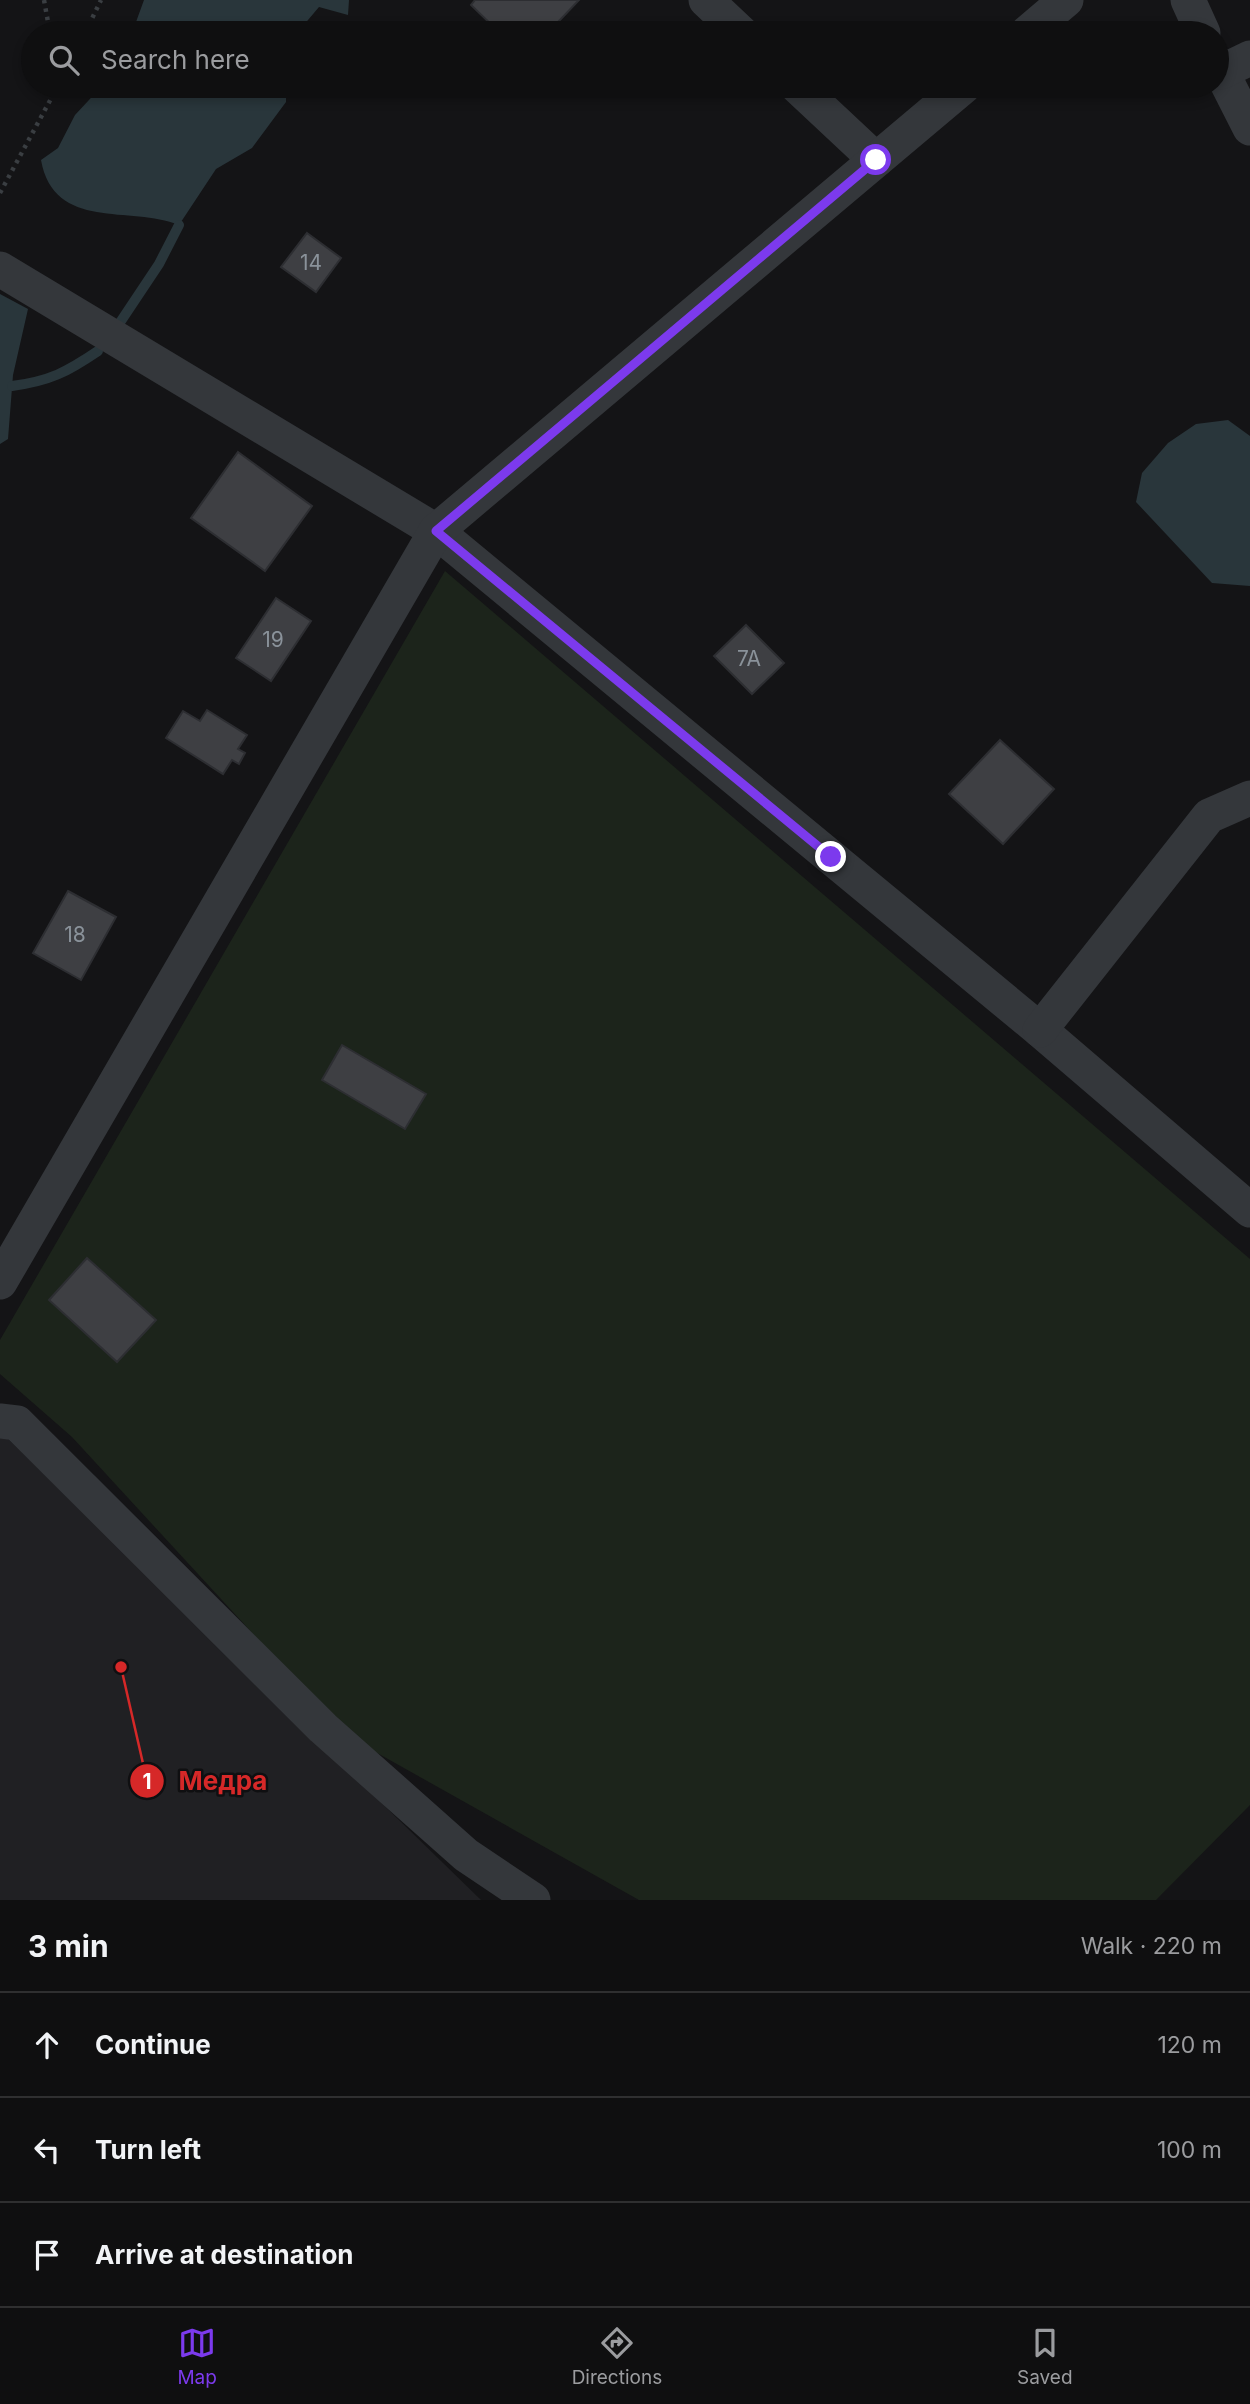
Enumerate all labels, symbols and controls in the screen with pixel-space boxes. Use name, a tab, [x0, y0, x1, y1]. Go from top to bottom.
search box	[21, 21, 1229, 98]
icon: search	[45, 41, 83, 79]
text: Search here	[101, 44, 250, 75]
route start	[860, 144, 891, 175]
house number: 14	[300, 250, 322, 275]
house number: 19	[262, 627, 284, 652]
house number: 7А	[737, 646, 761, 671]
route end	[815, 841, 846, 872]
house number: 18	[64, 922, 86, 947]
callout: Медра	[129, 1758, 281, 1805]
text: Медра	[179, 1765, 267, 1796]
text: 1	[142, 1769, 152, 1794]
text: 3 min	[28, 1928, 109, 1964]
text: Walk · 220 m	[1081, 1932, 1222, 1960]
icon: ahead	[28, 2026, 66, 2064]
text: Continue	[95, 2029, 211, 2060]
text: 120 m	[1157, 2031, 1222, 2059]
icon: left	[28, 2131, 66, 2169]
text: Turn left	[95, 2134, 201, 2165]
text: 100 m	[1157, 2136, 1222, 2164]
icon: arrive	[28, 2236, 66, 2274]
text: Arrive at destination	[95, 2239, 354, 2270]
tab: Map	[177, 2324, 217, 2389]
tab: Directions	[572, 2324, 662, 2389]
tab: Saved	[1017, 2324, 1073, 2389]

